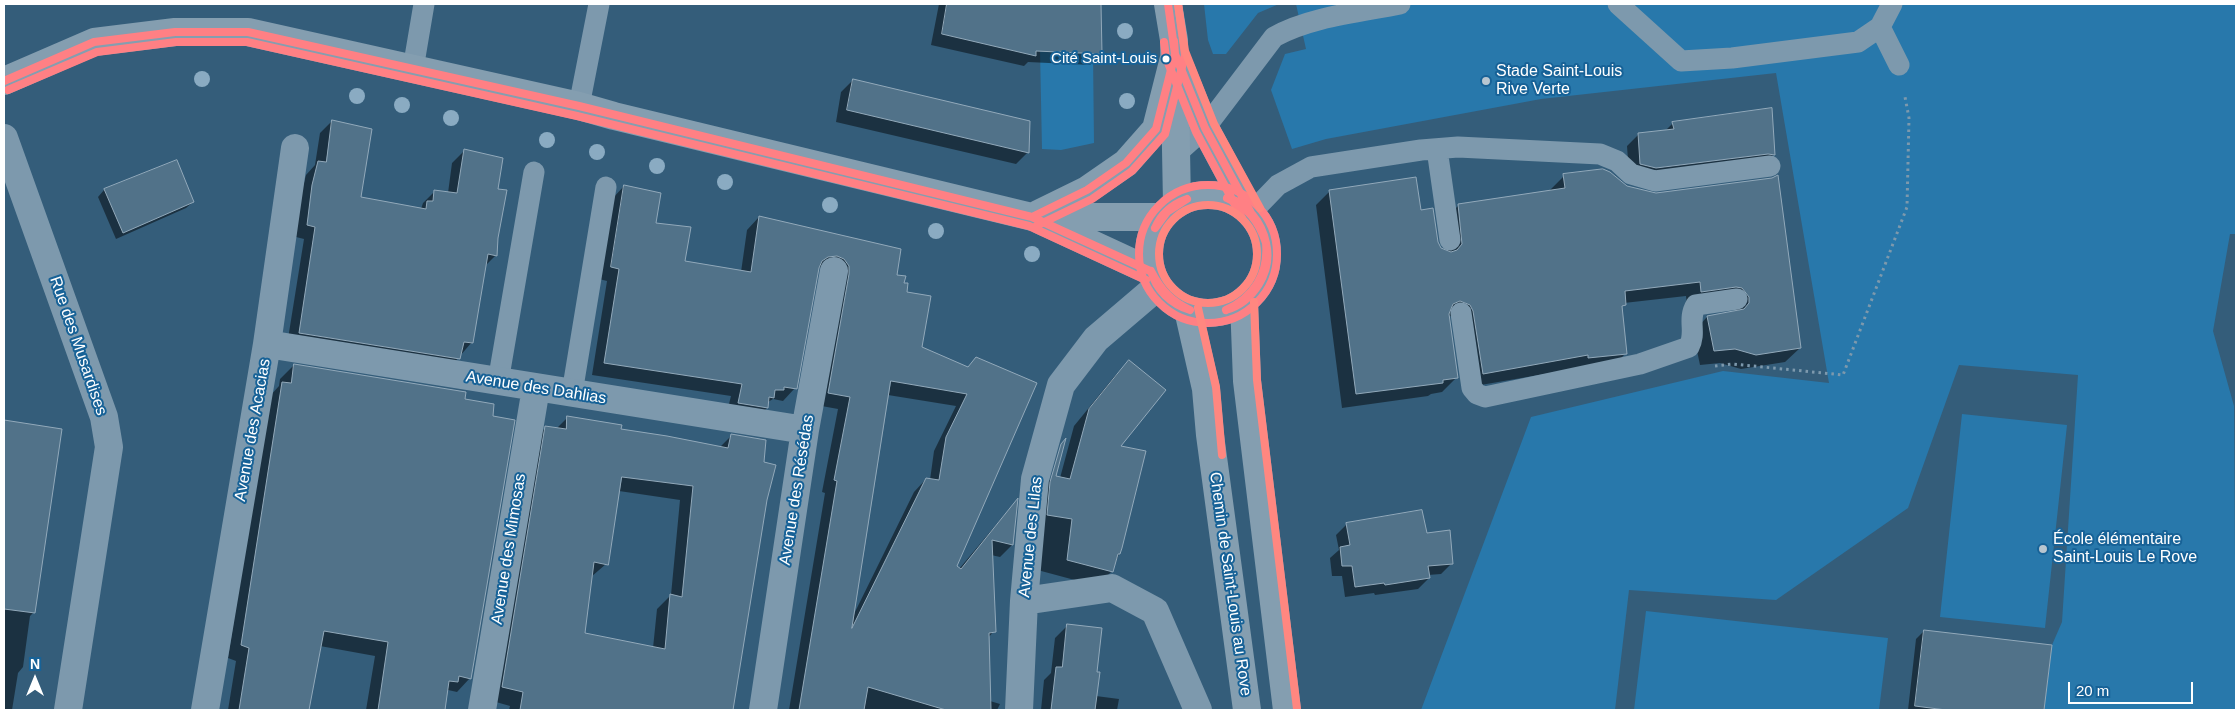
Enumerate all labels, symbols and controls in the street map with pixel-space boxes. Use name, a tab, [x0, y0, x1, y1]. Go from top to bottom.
place label: Cité Saint-Louis	[1051, 50, 1157, 68]
marker: Cité Saint-Louis	[1161, 54, 1171, 64]
place label: Stade Saint-Louis Rive Verte	[1496, 62, 1622, 100]
marker: Stade Saint-Louis Rive Verte	[1480, 75, 1492, 87]
street label: Rue des Musardises	[45, 274, 111, 418]
street label: Avenue des Acacias	[231, 357, 275, 503]
street label: Avenue des Dahlias	[464, 367, 608, 409]
street label: Avenue des Résédas	[776, 414, 818, 566]
street label: Chemin de Saint-Louis au Rove	[1205, 471, 1255, 697]
street label: Avenue des Mimosas	[488, 472, 530, 626]
street label: Avenue des Lilas	[1015, 476, 1047, 598]
place label: École élémentaire Saint-Louis Le Rove	[2053, 530, 2197, 568]
marker: École élémentaire Saint-Louis Le Rove	[2037, 543, 2049, 555]
north arrow	[10, 654, 60, 704]
text: N	[30, 656, 40, 672]
scale bar	[2070, 672, 2195, 704]
text: 20 m	[2076, 682, 2109, 699]

